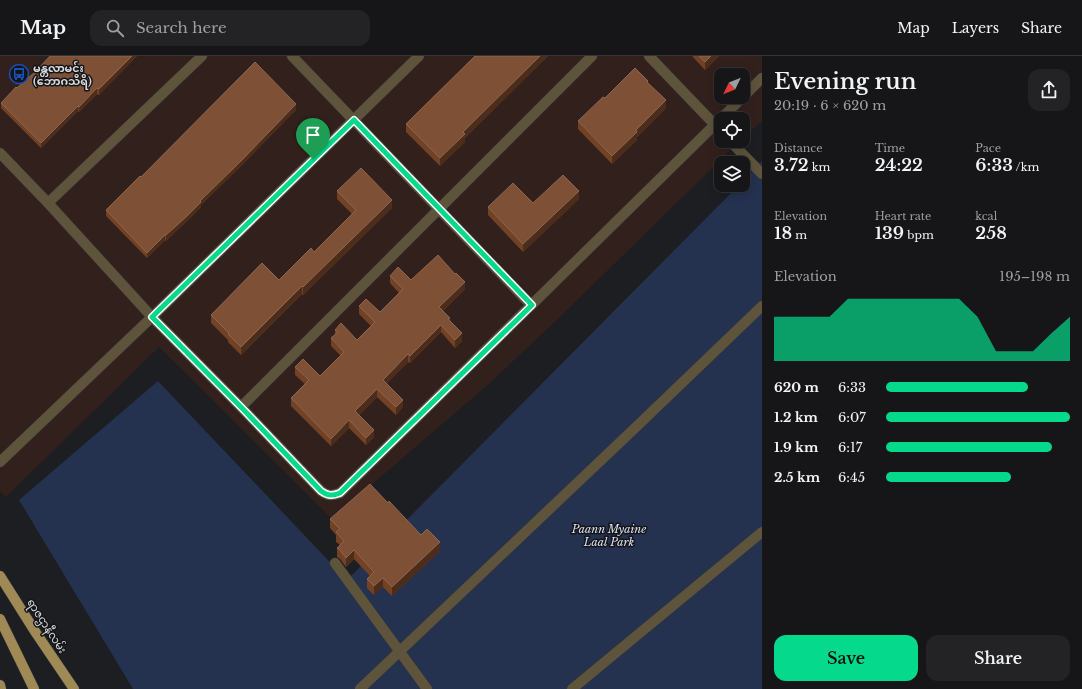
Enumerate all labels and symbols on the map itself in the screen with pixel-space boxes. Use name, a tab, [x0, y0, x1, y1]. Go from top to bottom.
place label: မန္တလာမင်း (ဘောဂသီရိ)	[33, 61, 92, 90]
bus stop icon: မန္တလာမင်း (ဘောဂသီရိ)	[8, 63, 30, 85]
north arrow	[714, 68, 750, 104]
pin	[296, 118, 330, 159]
park label: Paann Myaine Laal Park	[571, 522, 646, 549]
street label: ရာဇဌာနီလမ်း	[22, 596, 70, 657]

